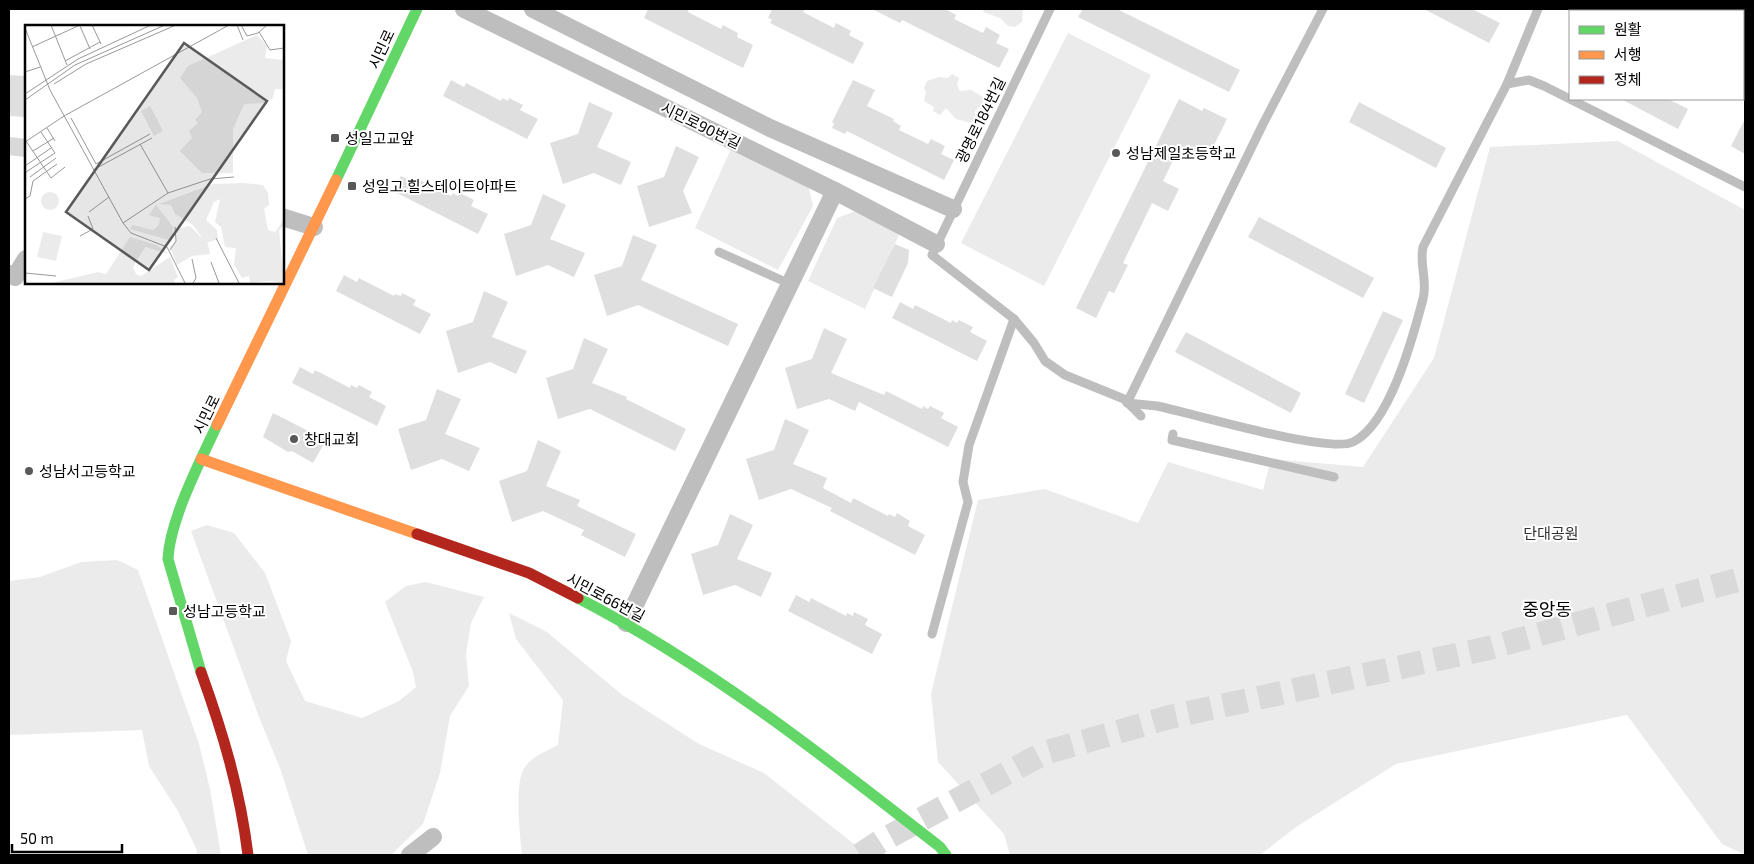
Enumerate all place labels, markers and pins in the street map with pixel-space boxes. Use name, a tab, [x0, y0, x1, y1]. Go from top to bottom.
place label: 성일고교앞	[345, 129, 414, 147]
marker: 성일고교앞	[329, 132, 341, 144]
place label: 성남제일초등학교	[1126, 144, 1236, 162]
marker: 성남제일초등학교	[1110, 147, 1122, 159]
place label: 성일고.힐스테이트아파트	[362, 177, 517, 195]
marker: 성일고.힐스테이트아파트	[346, 180, 358, 192]
place label: 창대교회	[304, 430, 359, 448]
marker: 창대교회	[288, 433, 300, 445]
place label: 성남서고등학교	[39, 462, 136, 480]
marker: 성남서고등학교	[23, 465, 35, 477]
place label: 성남고등학교	[183, 602, 266, 620]
marker: 성남고등학교	[167, 605, 179, 617]

